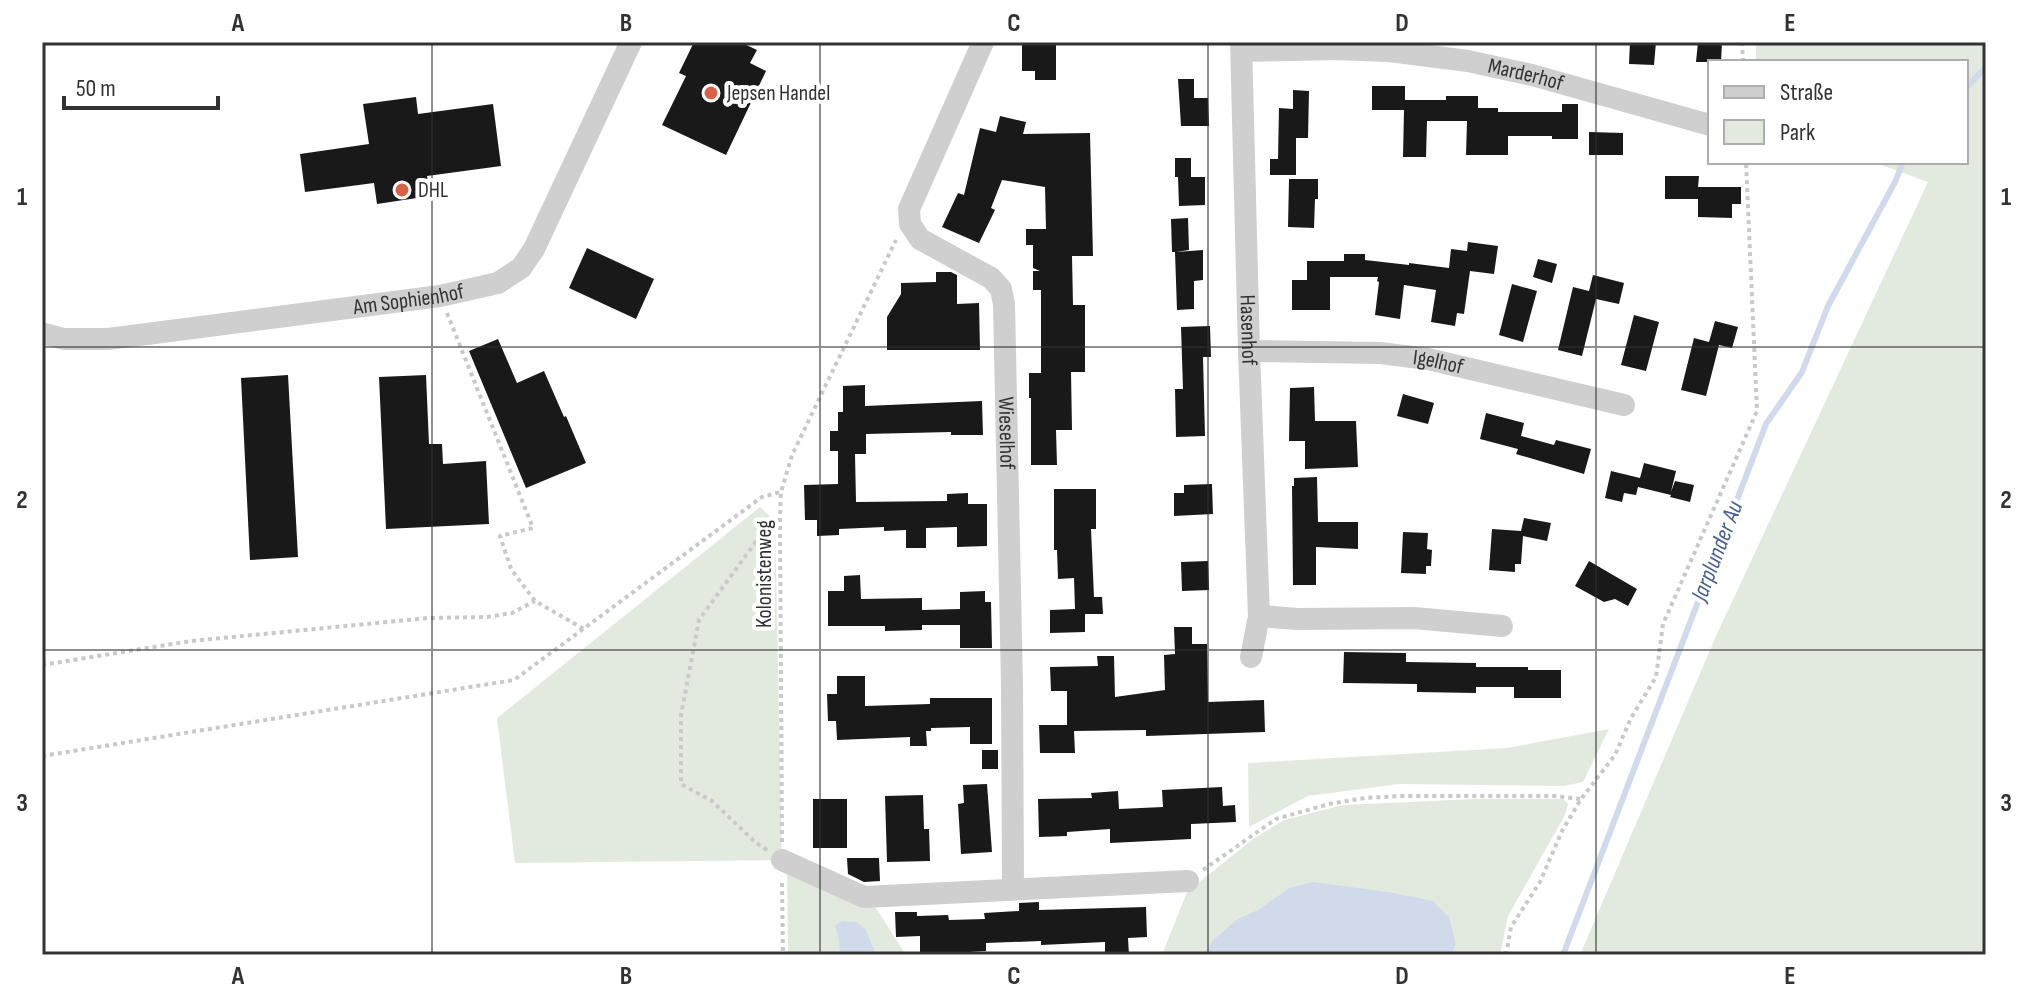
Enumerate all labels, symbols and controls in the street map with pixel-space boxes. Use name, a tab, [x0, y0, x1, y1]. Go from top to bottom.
text: A	[231, 8, 245, 39]
text: B	[620, 8, 632, 39]
text: C	[1007, 8, 1021, 39]
text: D	[1395, 8, 1409, 39]
text: E	[1784, 8, 1796, 39]
street label: Marderhof	[1486, 52, 1567, 97]
scale bar	[64, 60, 218, 110]
legend	[1708, 60, 1968, 164]
text: 50 m	[76, 74, 116, 103]
text: Straße	[1780, 78, 1833, 107]
place label: Jepsen Handel	[726, 80, 830, 107]
marker: Jepsen Handel	[702, 84, 720, 102]
text: Park	[1780, 118, 1815, 147]
place label: DHL	[418, 177, 448, 204]
marker: DHL	[393, 181, 411, 199]
text: 1	[17, 182, 27, 213]
text: 1	[2001, 182, 2011, 213]
street label: Am Sophienhof	[351, 277, 467, 321]
street label: Hasenhof	[1234, 294, 1263, 366]
street label: Igelhof	[1412, 344, 1467, 381]
street label: Wieselhof	[992, 396, 1021, 470]
text: 2	[16, 485, 28, 516]
text: 2	[2000, 485, 2012, 516]
water label: Jarplunder Au	[1684, 497, 1749, 607]
street label: Kolonistenweg	[751, 520, 778, 628]
text: 3	[16, 788, 28, 819]
text: 3	[2000, 788, 2012, 819]
text: A	[231, 961, 245, 992]
text: B	[620, 961, 632, 992]
text: C	[1007, 961, 1021, 992]
text: D	[1395, 961, 1409, 992]
text: E	[1784, 961, 1796, 992]

